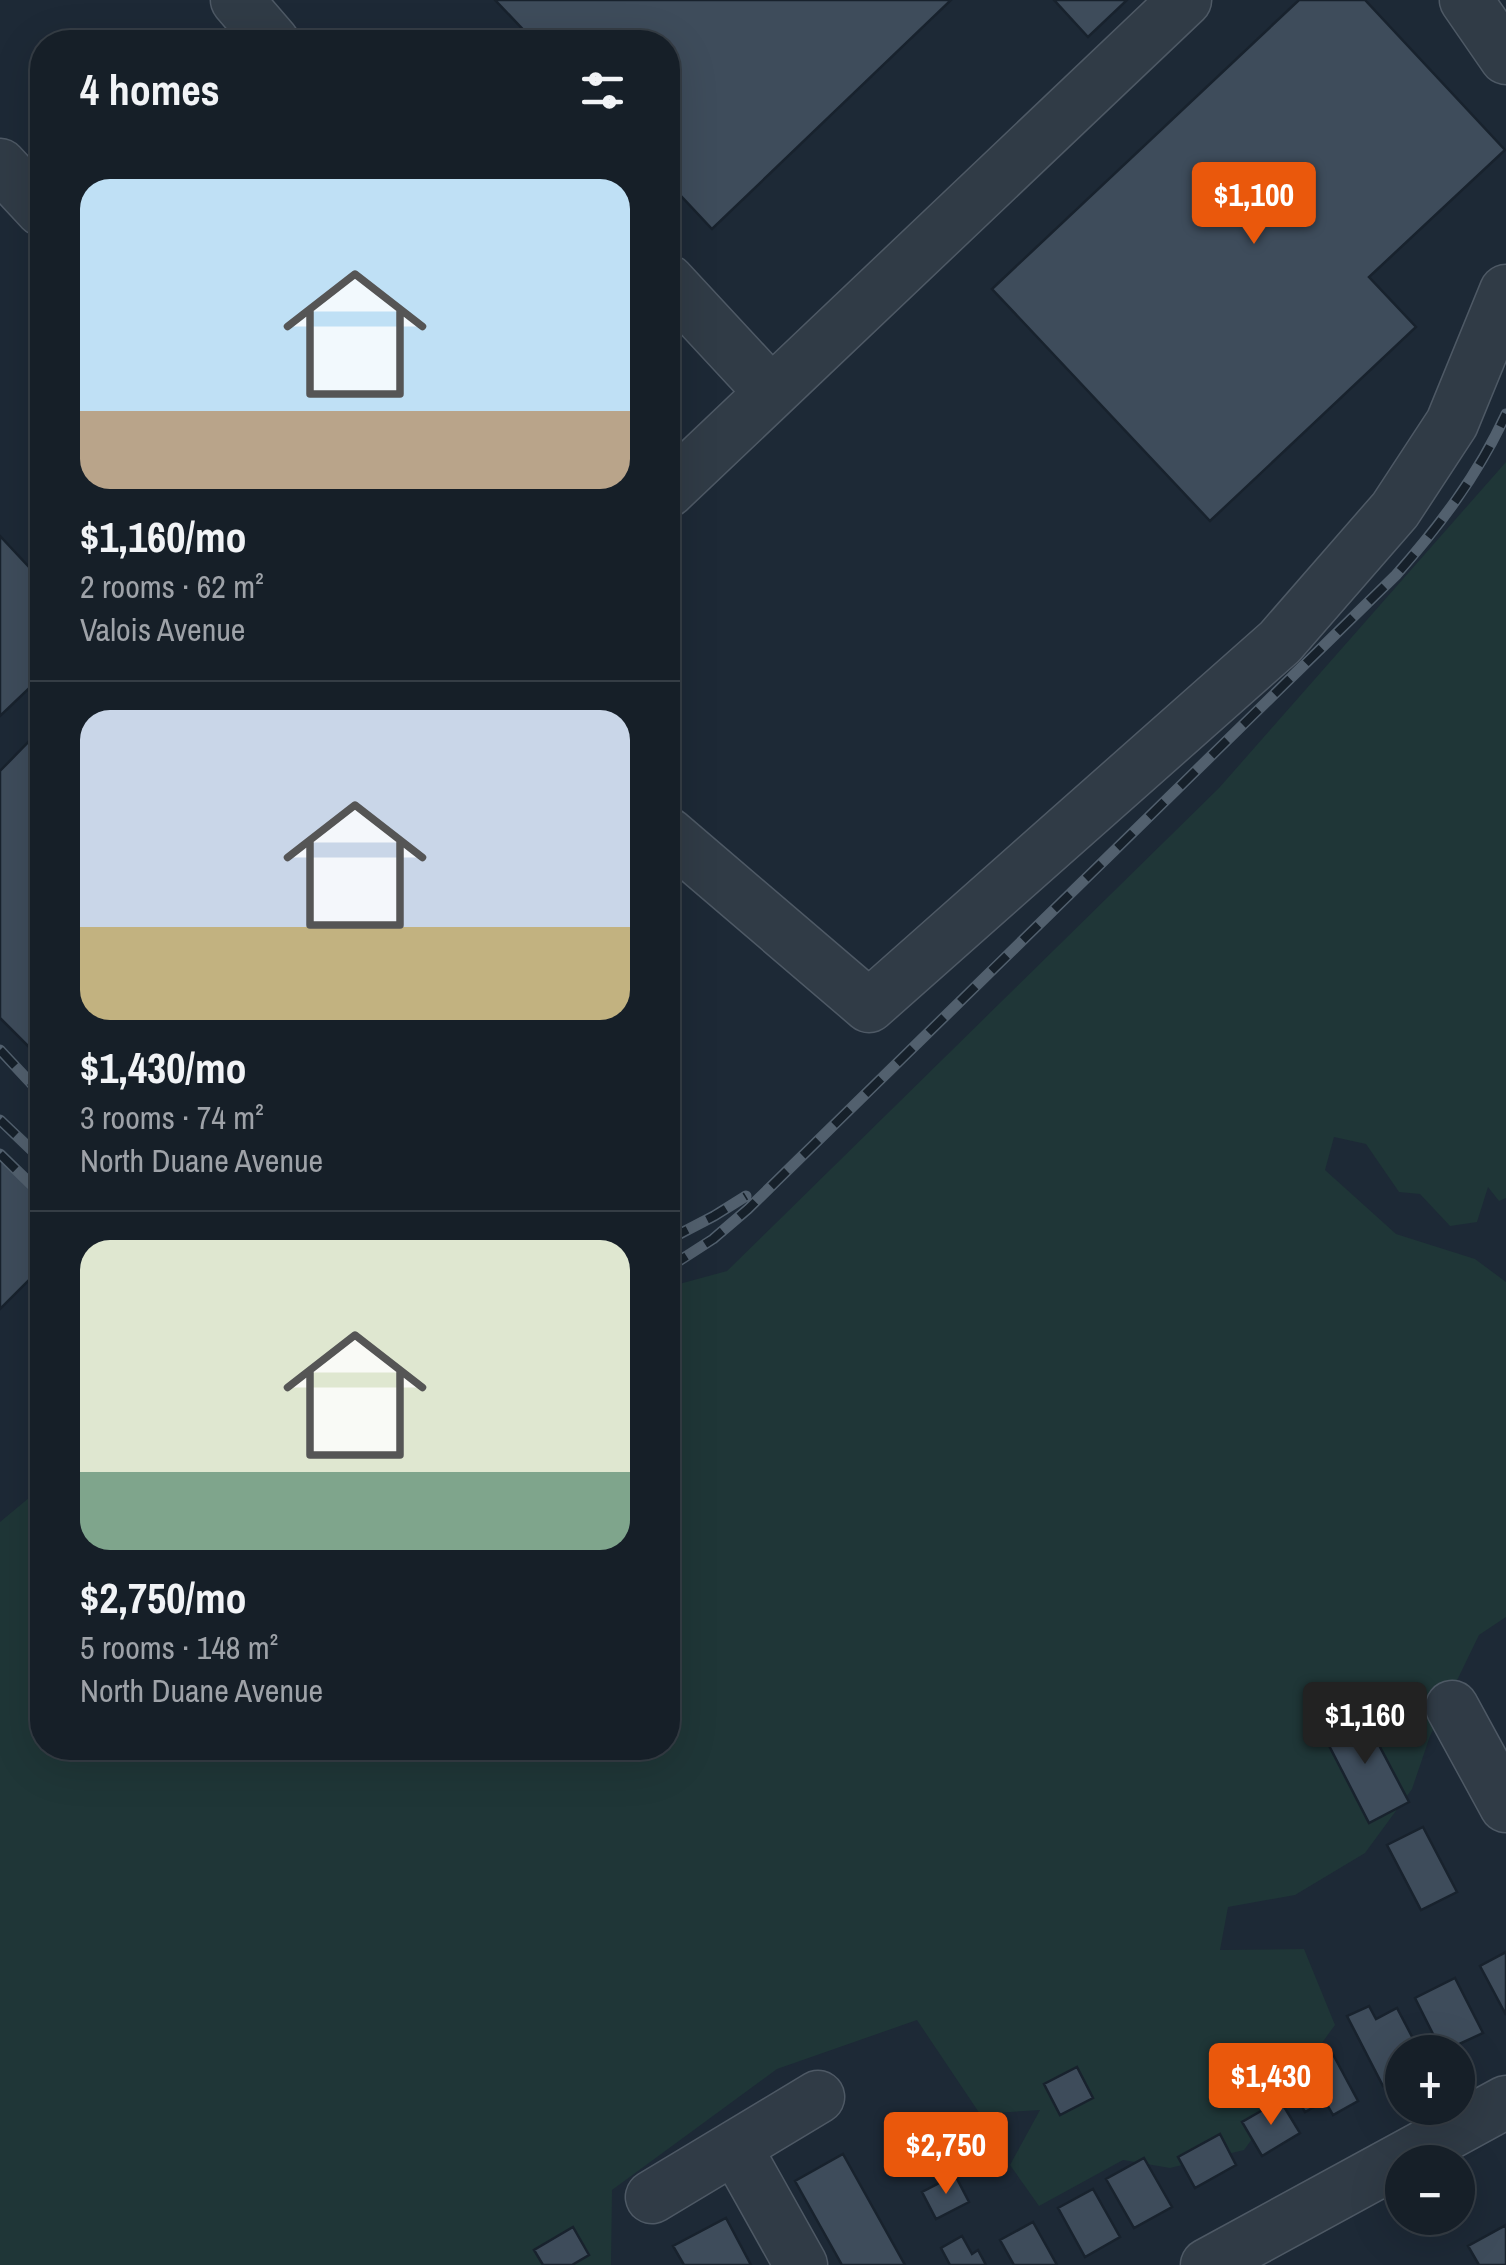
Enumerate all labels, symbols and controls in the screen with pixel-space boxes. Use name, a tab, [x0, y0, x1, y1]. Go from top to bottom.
text: 4 homes	[80, 62, 220, 118]
icon: filters	[575, 63, 630, 118]
pin: $1,100	[1173, 162, 1335, 247]
text: $1,100	[1214, 173, 1294, 216]
icon: home	[265, 244, 445, 424]
text: $1,160/mo	[80, 509, 247, 565]
text: 2 rooms · 62 m²	[80, 565, 264, 608]
text: Valois Avenue	[80, 608, 245, 651]
icon: home	[265, 775, 445, 955]
text: $1,430/mo	[80, 1040, 247, 1096]
text: 3 rooms · 74 m²	[80, 1096, 264, 1139]
text: North Duane Avenue	[80, 1139, 323, 1182]
icon: home	[265, 1305, 445, 1485]
text: $2,750/mo	[80, 1570, 247, 1626]
text: 5 rooms · 148 m²	[80, 1626, 278, 1669]
text: North Duane Avenue	[80, 1669, 323, 1712]
pin: $1,160	[1284, 1682, 1446, 1767]
text: $1,160	[1325, 1693, 1405, 1736]
map controls	[1385, 2035, 1475, 2235]
button: +	[1385, 2035, 1475, 2125]
pin: $1,430	[1190, 2043, 1352, 2128]
text: $1,430	[1231, 2054, 1311, 2097]
pin: $2,750	[865, 2112, 1027, 2197]
text: $2,750	[906, 2123, 986, 2166]
button: −	[1385, 2145, 1475, 2235]

